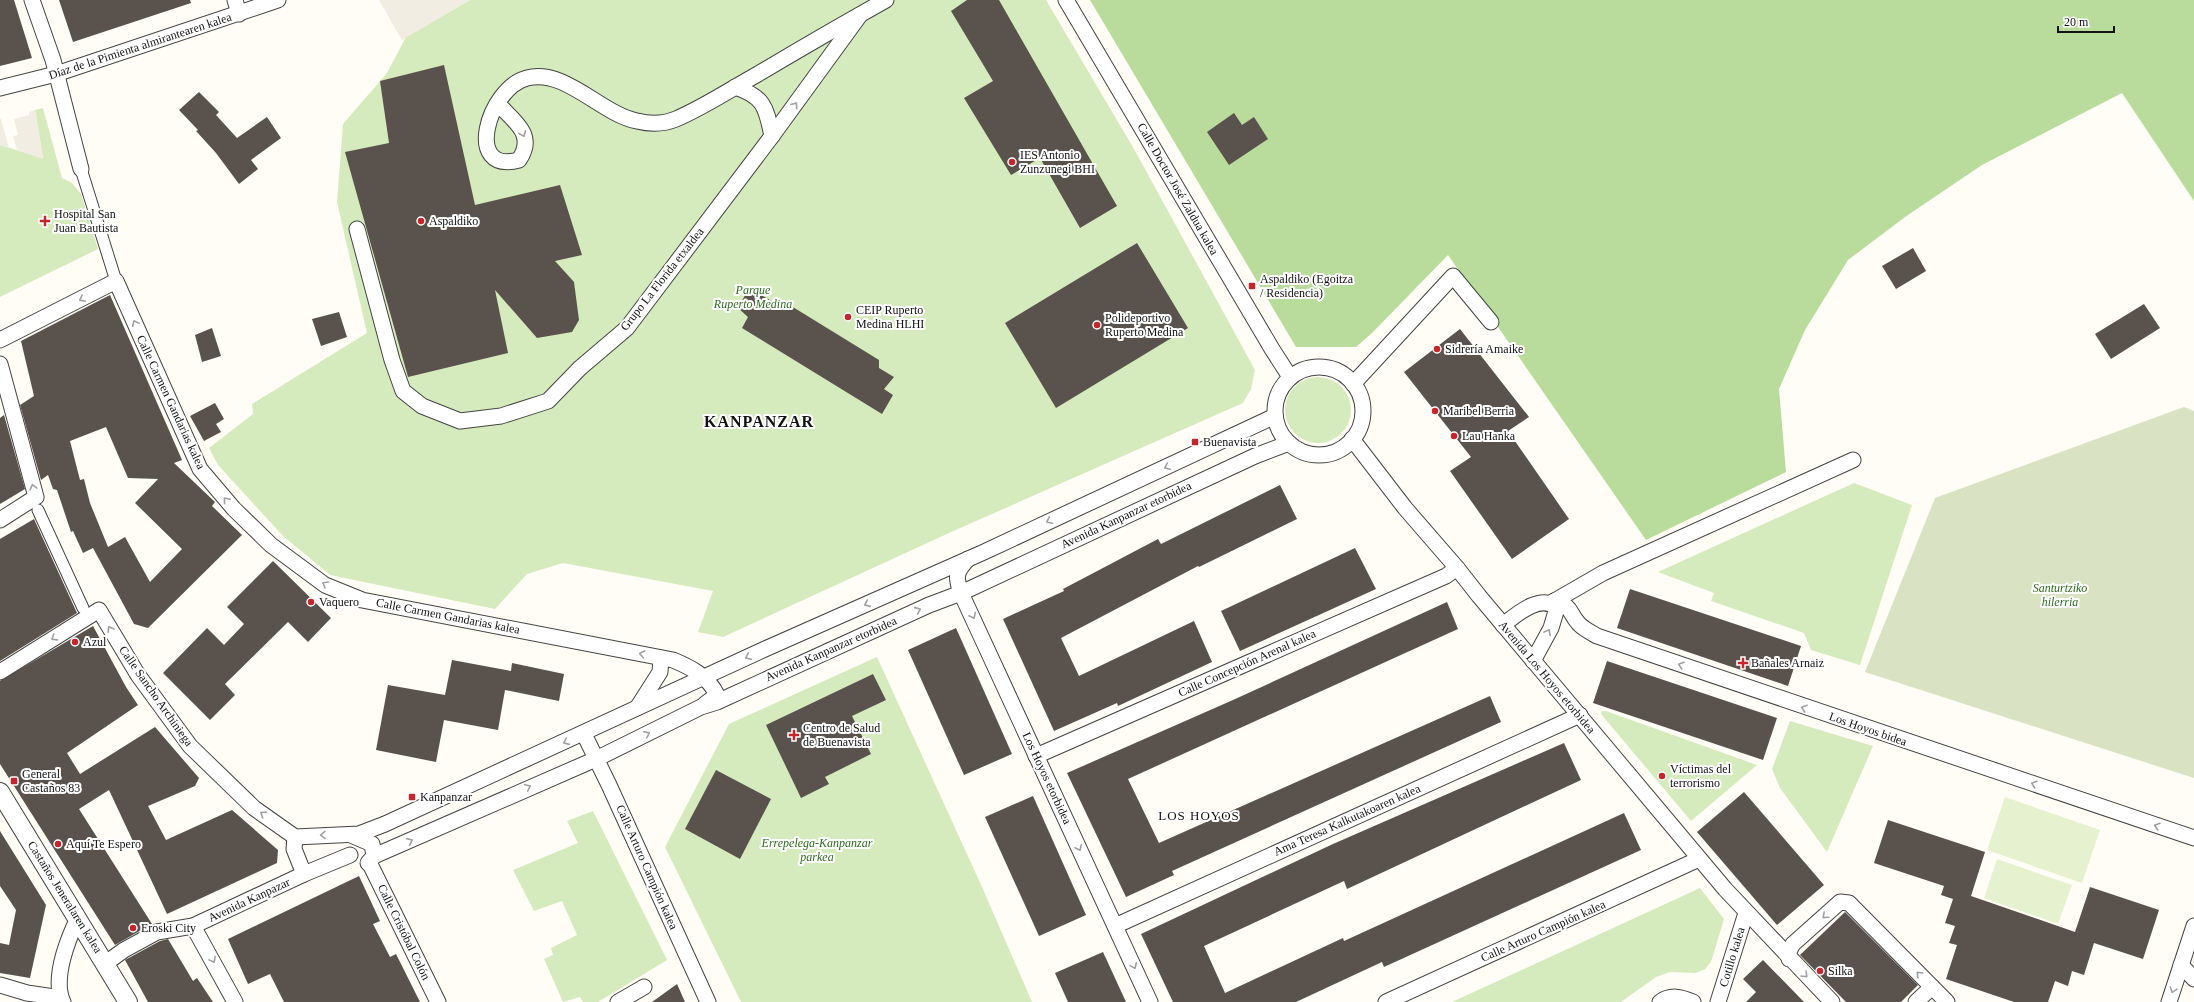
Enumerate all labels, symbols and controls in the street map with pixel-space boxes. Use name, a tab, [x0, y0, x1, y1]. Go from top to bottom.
scale bar	[2058, 8, 2114, 34]
street label: Díaz de la Pimienta almirantearen kalea	[47, 10, 234, 82]
text: 20 m	[2064, 15, 2089, 29]
one-way arrow	[790, 102, 797, 109]
street label: Calle Doctor José Zaldua kalea	[1134, 121, 1222, 258]
one-way arrow	[519, 130, 527, 137]
place label: IES Antonio Zunzunegi BHI	[1020, 148, 1095, 176]
marker: IES Antonio Zunzunegi BHI	[1007, 157, 1017, 167]
place label: Hospital San Juan Bautista	[54, 207, 119, 235]
place label: Aspaldiko	[429, 214, 478, 228]
marker: Hospital San Juan Bautista	[39, 215, 51, 227]
marker: Aspaldiko	[416, 216, 426, 226]
street label: Grupo La Florida etxaldea	[617, 224, 707, 333]
place label: Aspaldiko (Egoitza / Residencia)	[1260, 272, 1354, 300]
marker: Aspaldiko (Egoitza / Residencia)	[1247, 281, 1257, 291]
park label: Parque Ruperto Medina	[713, 283, 792, 311]
one-way arrow	[78, 294, 86, 302]
place label: CEIP Ruperto Medina HLHI	[856, 303, 924, 331]
place label: Polideportivo Ruperto Medina	[1105, 311, 1184, 339]
marker: CEIP Ruperto Medina HLHI	[843, 312, 853, 322]
one-way arrow	[132, 320, 140, 327]
marker: Polideportivo Ruperto Medina	[1092, 320, 1102, 330]
street label: Calle Carmen Gandarias kalea	[134, 333, 209, 472]
place label: Sidrería Amaike	[1445, 342, 1523, 356]
marker: Sidrería Amaike	[1432, 344, 1442, 354]
place label: Maribel Berria	[1443, 404, 1515, 418]
marker: Maribel Berria	[1430, 406, 1440, 416]
district label: KANPANZAR	[704, 413, 814, 430]
place label: Lau Hanka	[1462, 429, 1516, 443]
marker: Lau Hanka	[1449, 431, 1459, 441]
place label: Buenavista	[1203, 435, 1257, 449]
marker: Buenavista	[1190, 437, 1200, 447]
one-way arrow	[1163, 462, 1171, 470]
street label: Avenida Kanpanzar etorbidea	[1059, 478, 1194, 551]
one-way arrow	[29, 484, 38, 491]
one-way arrow	[224, 497, 231, 505]
one-way arrow	[1045, 516, 1053, 524]
one-way arrow	[322, 581, 329, 589]
park label: Santurtziko hilerria	[2033, 581, 2087, 609]
place label: Vaquero	[319, 595, 359, 609]
street label: Calle Carmen Gandarias kalea	[375, 595, 522, 637]
marker: Vaquero	[306, 597, 316, 607]
one-way arrow	[863, 599, 871, 607]
one-way arrow	[913, 607, 921, 615]
one-way arrow	[968, 611, 975, 619]
street label: Avenida Kanpanzar etorbidea	[763, 613, 899, 684]
street label: Avenida Los Hoyos etorbidea	[1496, 618, 1599, 737]
one-way arrow	[108, 626, 115, 633]
street label: Calle Concepción Arenal kalea	[1176, 626, 1318, 700]
one-way arrow	[1544, 629, 1551, 636]
one-way arrow	[51, 634, 58, 641]
place label: Azul	[83, 635, 107, 649]
marker: Azul	[70, 637, 80, 647]
street label: Calle Sancho Archiniega	[116, 643, 196, 749]
one-way arrow	[639, 651, 645, 659]
one-way arrow	[744, 652, 752, 660]
place label: Bañales Arnaiz	[1751, 656, 1824, 670]
marker: Bañales Arnaiz	[1738, 658, 1748, 668]
one-way arrow	[1678, 661, 1685, 670]
one-way arrow	[1801, 704, 1808, 712]
street label: Los Hoyos bidea	[1827, 709, 1909, 749]
place label: Centro de Salud de Buenavista	[803, 721, 880, 749]
marker: Centro de Salud de Buenavista	[788, 729, 800, 741]
street label: Los Hoyos etorbidea	[1020, 730, 1075, 827]
one-way arrow	[642, 731, 650, 738]
one-way arrow	[563, 737, 570, 745]
place label: Víctimas del terrorismo	[1670, 762, 1732, 790]
place label: General Castaños 83	[22, 767, 80, 795]
marker: Víctimas del terrorismo	[1657, 771, 1667, 781]
marker: General Castaños 83	[9, 776, 19, 786]
street label: Ama Teresa Kalkutakoaren kalea	[1271, 781, 1423, 859]
one-way arrow	[2030, 781, 2037, 789]
one-way arrow	[525, 784, 532, 792]
place label: Kanpanzar	[420, 790, 472, 804]
marker: Kanpanzar	[407, 792, 417, 802]
street label: Calle Arturo Campión kalea	[613, 803, 681, 932]
district label: LOS HOYOS	[1158, 808, 1240, 823]
one-way arrow	[260, 812, 267, 819]
one-way arrow	[2154, 822, 2161, 830]
one-way arrow	[320, 831, 326, 840]
park label: Errepelega-Kanpanzar parkea	[761, 836, 873, 864]
place label: Aquí Te Espero	[66, 837, 141, 851]
street label: Castaños Jeneralaren kalea	[25, 838, 106, 956]
one-way arrow	[406, 838, 413, 846]
marker: Aquí Te Espero	[53, 839, 63, 849]
one-way arrow	[1074, 844, 1082, 852]
street label: Avenida Kanpazar	[206, 875, 292, 925]
street label: Calle Cristóbal Colón	[375, 882, 433, 982]
street label: Calle Arturo Campión kalea	[1479, 897, 1608, 965]
one-way arrow	[1822, 911, 1829, 918]
place label: Eroski City	[141, 921, 196, 935]
marker: Eroski City	[128, 923, 138, 933]
street label: Cotillo kalea	[1716, 925, 1748, 989]
one-way arrow	[208, 956, 215, 963]
one-way arrow	[1129, 962, 1137, 970]
place label: Silka	[1828, 964, 1853, 978]
marker: Silka	[1815, 966, 1825, 976]
one-way arrow	[1800, 970, 1808, 978]
one-way arrow	[1916, 971, 1924, 979]
one-way arrow	[2169, 986, 2178, 993]

